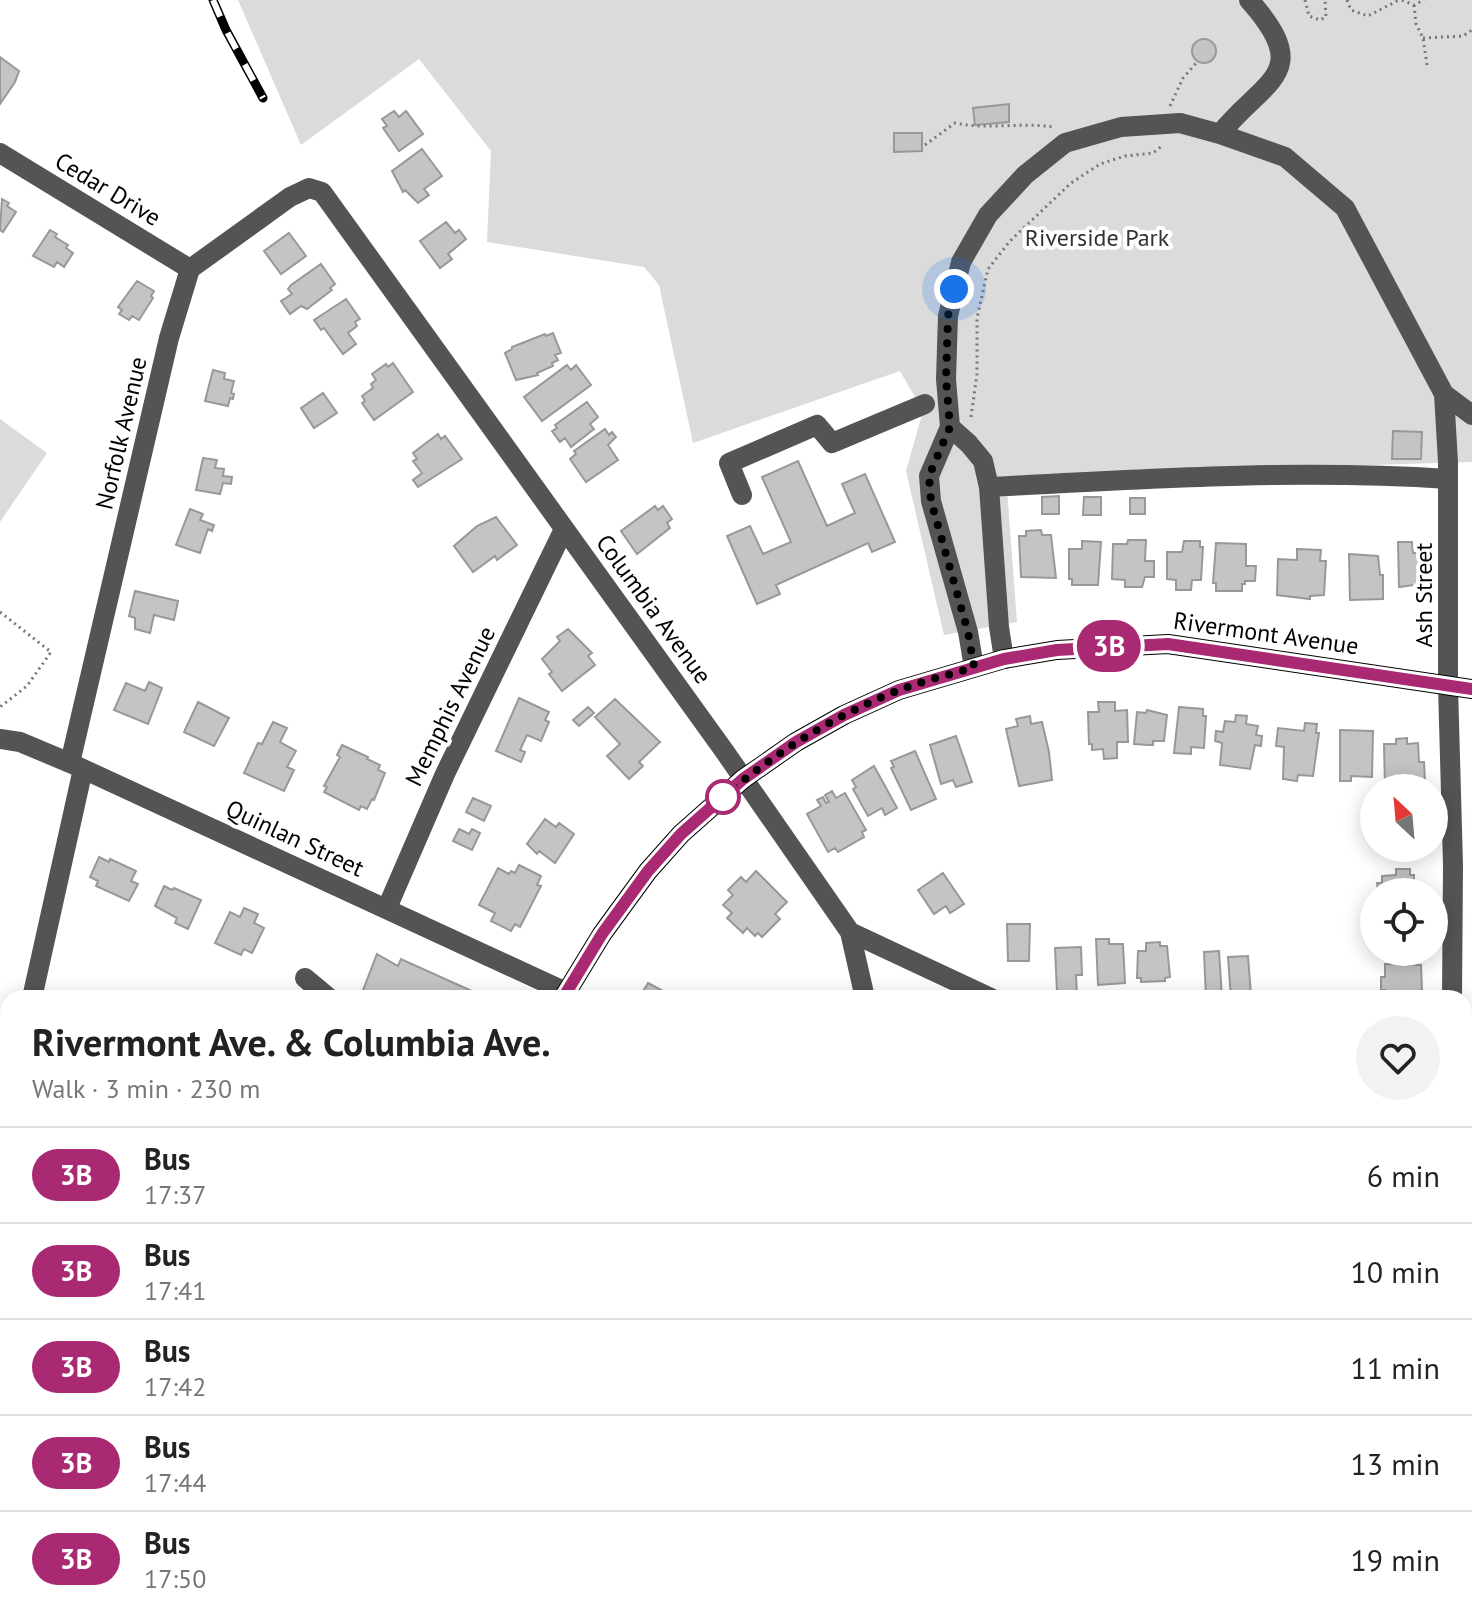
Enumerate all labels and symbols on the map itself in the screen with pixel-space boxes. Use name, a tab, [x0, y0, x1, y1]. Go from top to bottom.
street label: Cedar Drive	[49, 145, 167, 233]
park label: Riverside Park	[1025, 222, 1170, 253]
your location	[934, 269, 974, 309]
street label: Norfolk Avenue	[88, 354, 154, 512]
street label: Columbia Avenue	[589, 528, 719, 690]
street label: Ash Street	[1408, 543, 1439, 647]
street label: Rivermont Avenue	[1171, 605, 1361, 661]
line badge: 3B	[1073, 620, 1145, 672]
street label: Memphis Avenue	[398, 621, 502, 791]
north arrow	[1360, 774, 1448, 862]
unlabelled marker	[706, 780, 740, 814]
street label: Quinlan Street	[221, 793, 369, 883]

